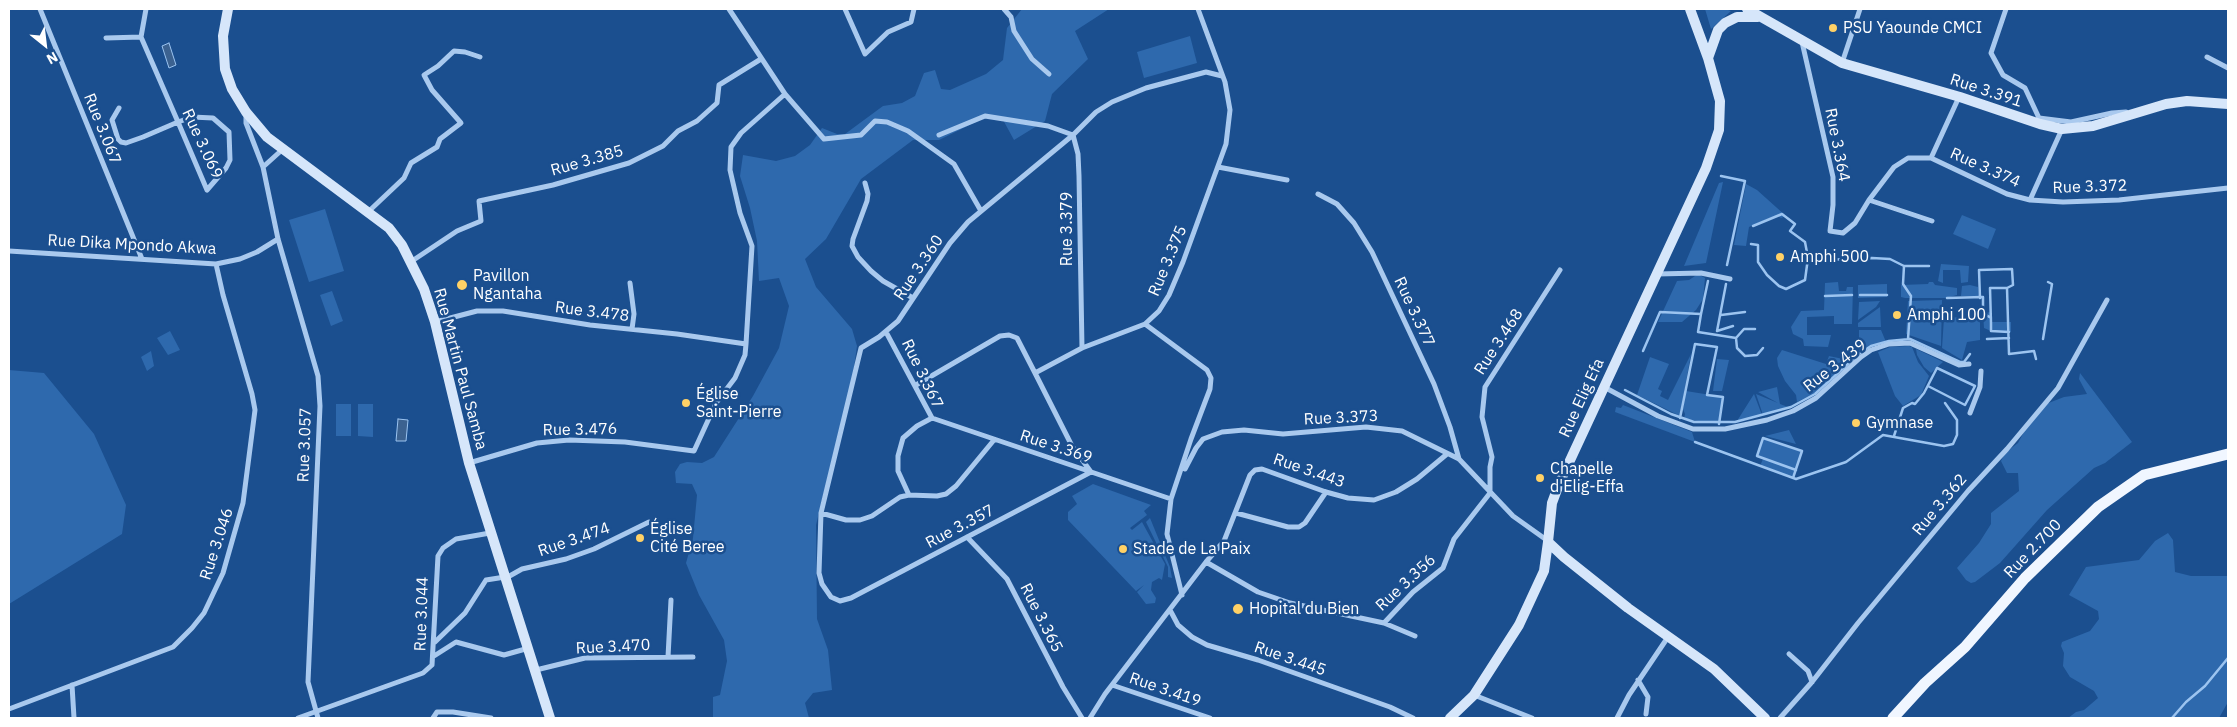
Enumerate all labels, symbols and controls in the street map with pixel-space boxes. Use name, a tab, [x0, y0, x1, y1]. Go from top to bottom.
place label: PSU Yaounde CMCI	[1843, 18, 1982, 38]
north arrow	[20, 20, 70, 70]
marker: PSU Yaounde CMCI	[1827, 22, 1839, 34]
text: N	[43, 48, 61, 68]
street label: Rue 3.391	[1948, 70, 2024, 112]
street label: Rue 3.067	[79, 91, 125, 167]
street label: Rue 3.069	[178, 106, 226, 182]
street label: Rue 3.364	[1820, 107, 1854, 183]
street label: Rue 3.385	[548, 141, 626, 181]
street label: Rue 3.374	[1947, 144, 2023, 192]
street label: Rue 3.372	[2052, 176, 2128, 198]
street label: Rue 3.379	[1057, 192, 1077, 266]
street label: Rue 3.375	[1145, 223, 1191, 299]
street label: Rue Dika Mpondo Akwa	[47, 231, 217, 259]
street label: Rue 3.360	[890, 232, 948, 304]
place label: Amphi 500	[1790, 247, 1869, 267]
marker: Amphi 500	[1774, 251, 1786, 263]
place label: Pavillon Ngantaha	[473, 266, 542, 304]
street label: Rue 3.377	[1390, 274, 1438, 350]
marker: Pavillon Ngantaha	[455, 278, 469, 292]
street label: Rue Martin Paul Samba	[429, 286, 491, 452]
street label: Rue 3.478	[554, 298, 630, 326]
street label: Rue 3.468	[1471, 305, 1527, 379]
place label: Amphi 100	[1907, 305, 1986, 325]
marker: Amphi 100	[1891, 309, 1903, 321]
street label: Rue 3.439	[1800, 335, 1870, 397]
street label: Rue 3.367	[897, 336, 947, 412]
street label: Rue Elig Efa	[1555, 355, 1609, 441]
place label: Église Saint-Pierre	[696, 384, 782, 422]
marker: Église Saint-Pierre	[680, 397, 692, 409]
street label: Rue 3.373	[1303, 406, 1379, 430]
street label: Rue 3.057	[294, 407, 316, 483]
place label: Gymnase	[1866, 413, 1933, 433]
marker: Gymnase	[1850, 417, 1862, 429]
street label: Rue 3.476	[543, 420, 617, 440]
street label: Rue 3.369	[1018, 426, 1094, 468]
street label: Rue 3.443	[1271, 450, 1347, 492]
place label: Chapelle d'Elig-Effa	[1550, 459, 1624, 497]
street label: Rue 3.362	[1909, 470, 1971, 540]
marker: Chapelle d'Elig-Effa	[1534, 472, 1546, 484]
street label: Rue 3.357	[923, 501, 997, 553]
street label: Rue 3.046	[196, 506, 238, 582]
street label: Rue 2.700	[2000, 515, 2066, 583]
street label: Rue 3.474	[536, 519, 612, 561]
place label: Église Cité Beree	[650, 519, 725, 557]
marker: Église Cité Beree	[634, 532, 646, 544]
place label: Stade de La Paix	[1133, 539, 1251, 559]
marker: Stade de La Paix	[1117, 543, 1129, 555]
street label: Rue 3.356	[1372, 551, 1440, 615]
street label: Rue 3.044	[411, 576, 433, 652]
street label: Rue 3.365	[1016, 580, 1066, 656]
place label: Hopital du Bien	[1249, 599, 1359, 619]
marker: Hopital du Bien	[1231, 602, 1245, 616]
street label: Rue 3.470	[575, 635, 651, 659]
street label: Rue 3.445	[1252, 638, 1328, 680]
street label: Rue 3.419	[1127, 669, 1203, 711]

